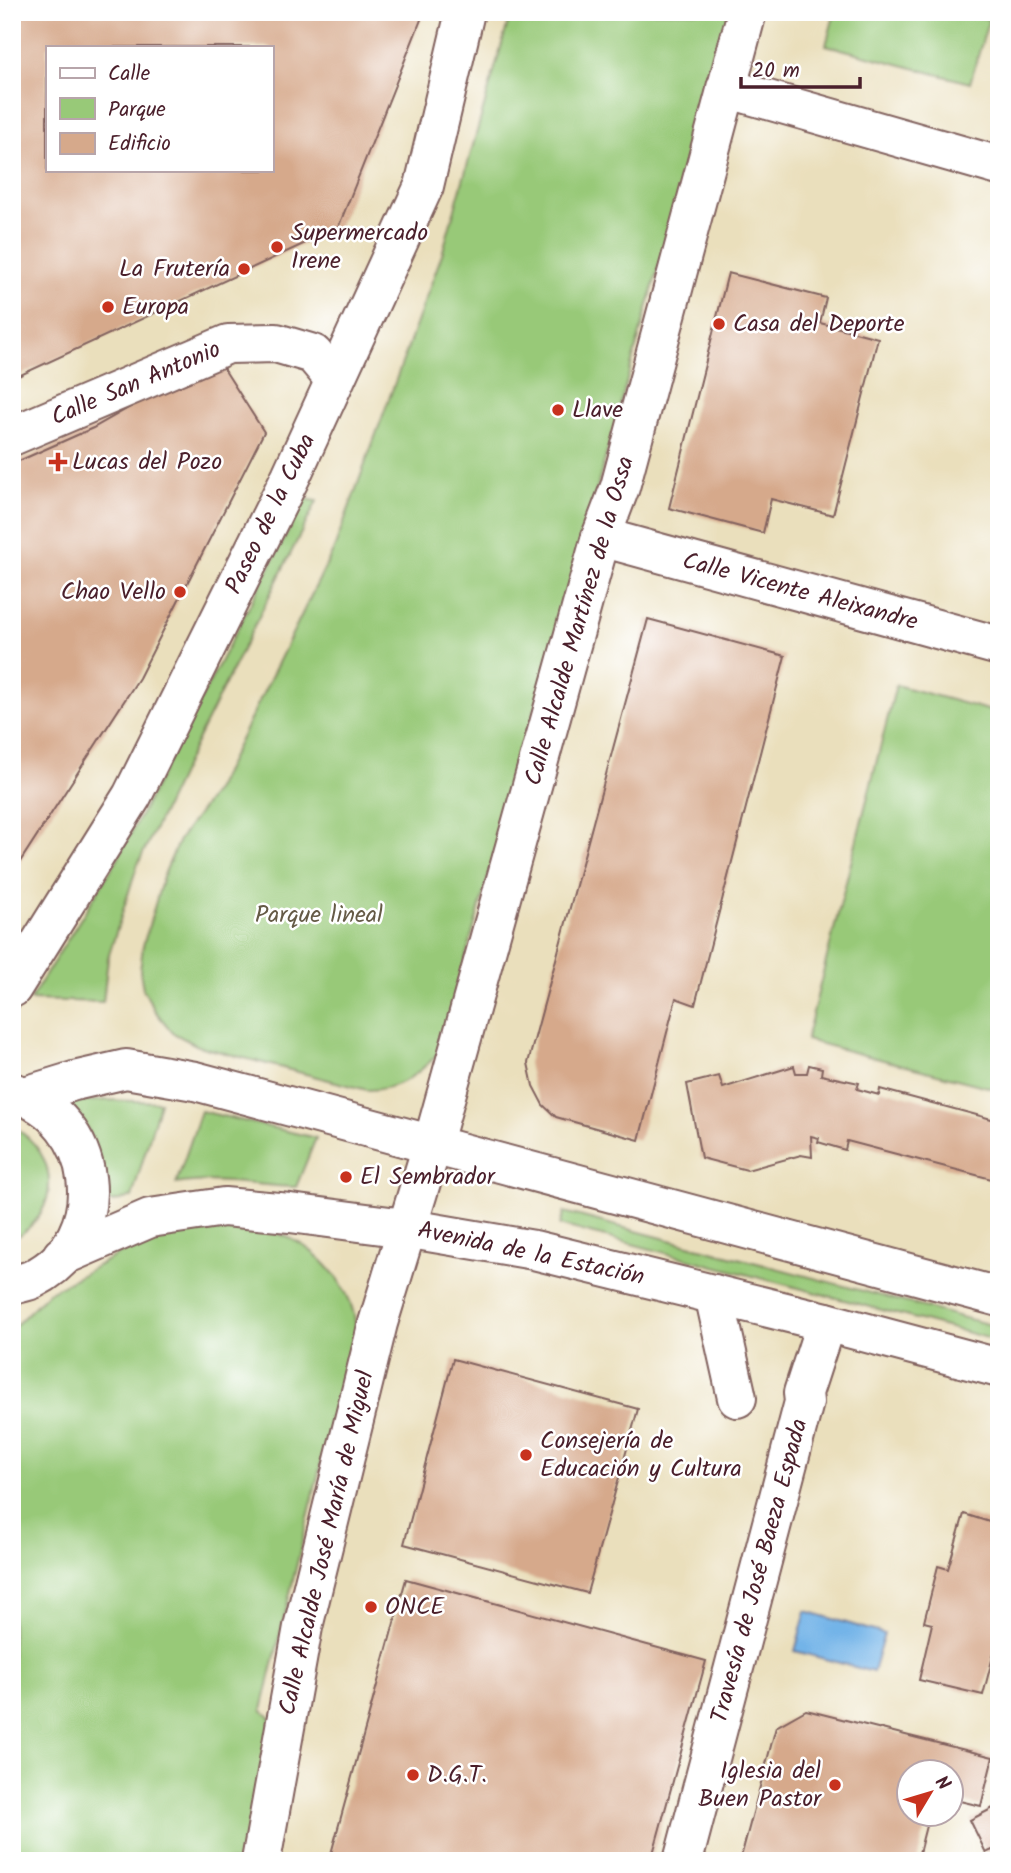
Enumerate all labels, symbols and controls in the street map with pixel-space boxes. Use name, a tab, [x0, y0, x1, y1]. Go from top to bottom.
legend	[46, 46, 273, 172]
scale bar	[741, 46, 860, 90]
text: 20 m	[752, 55, 800, 88]
text: Calle	[108, 58, 151, 91]
text: Parque	[108, 94, 166, 127]
text: Edificio	[108, 128, 171, 161]
place label: Supermercado Irene	[291, 214, 428, 281]
marker: Supermercado Irene	[269, 239, 285, 255]
place label: La Frutería	[119, 250, 230, 289]
marker: La Frutería	[236, 261, 252, 277]
place label: Europa	[122, 288, 189, 327]
marker: Europa	[100, 299, 116, 315]
place label: Casa del Deporte	[733, 305, 905, 344]
marker: Casa del Deporte	[711, 316, 727, 332]
street label: Calle San Antonio	[45, 331, 227, 437]
place label: Llave	[572, 391, 623, 430]
marker: Llave	[550, 402, 566, 418]
street label: Paseo de la Cuba	[215, 427, 327, 601]
place label: Lucas del Pozo	[72, 443, 222, 482]
street label: Calle Alcalde Martínez de la Ossa	[514, 452, 646, 790]
marker: Lucas del Pozo	[50, 454, 66, 470]
street label: Calle Vicente Aleixandre	[678, 542, 922, 642]
place label: Chao Vello	[61, 573, 166, 612]
marker: Chao Vello	[172, 584, 188, 600]
park label: Parque lineal	[255, 896, 383, 935]
place label: El Sembrador	[360, 1158, 497, 1197]
marker: El Sembrador	[338, 1169, 354, 1185]
street label: Avenida de la Estación	[414, 1211, 648, 1297]
street label: Calle Alcalde José María de Miguel	[268, 1367, 386, 1719]
street label: Travesía de José Baeza Espada	[701, 1414, 819, 1728]
place label: Consejería de Educación y Cultura	[540, 1422, 742, 1489]
marker: Consejería de Educación y Cultura	[518, 1447, 534, 1463]
place label: ONCE	[385, 1588, 445, 1627]
marker: ONCE	[363, 1599, 379, 1615]
place label: Iglesia del Buen Pastor	[698, 1752, 823, 1819]
place label: D.G.T.	[427, 1756, 487, 1795]
north arrow	[895, 1758, 965, 1828]
marker: D.G.T.	[405, 1767, 421, 1783]
text: N	[926, 1770, 957, 1798]
marker: Iglesia del Buen Pastor	[827, 1777, 843, 1793]

